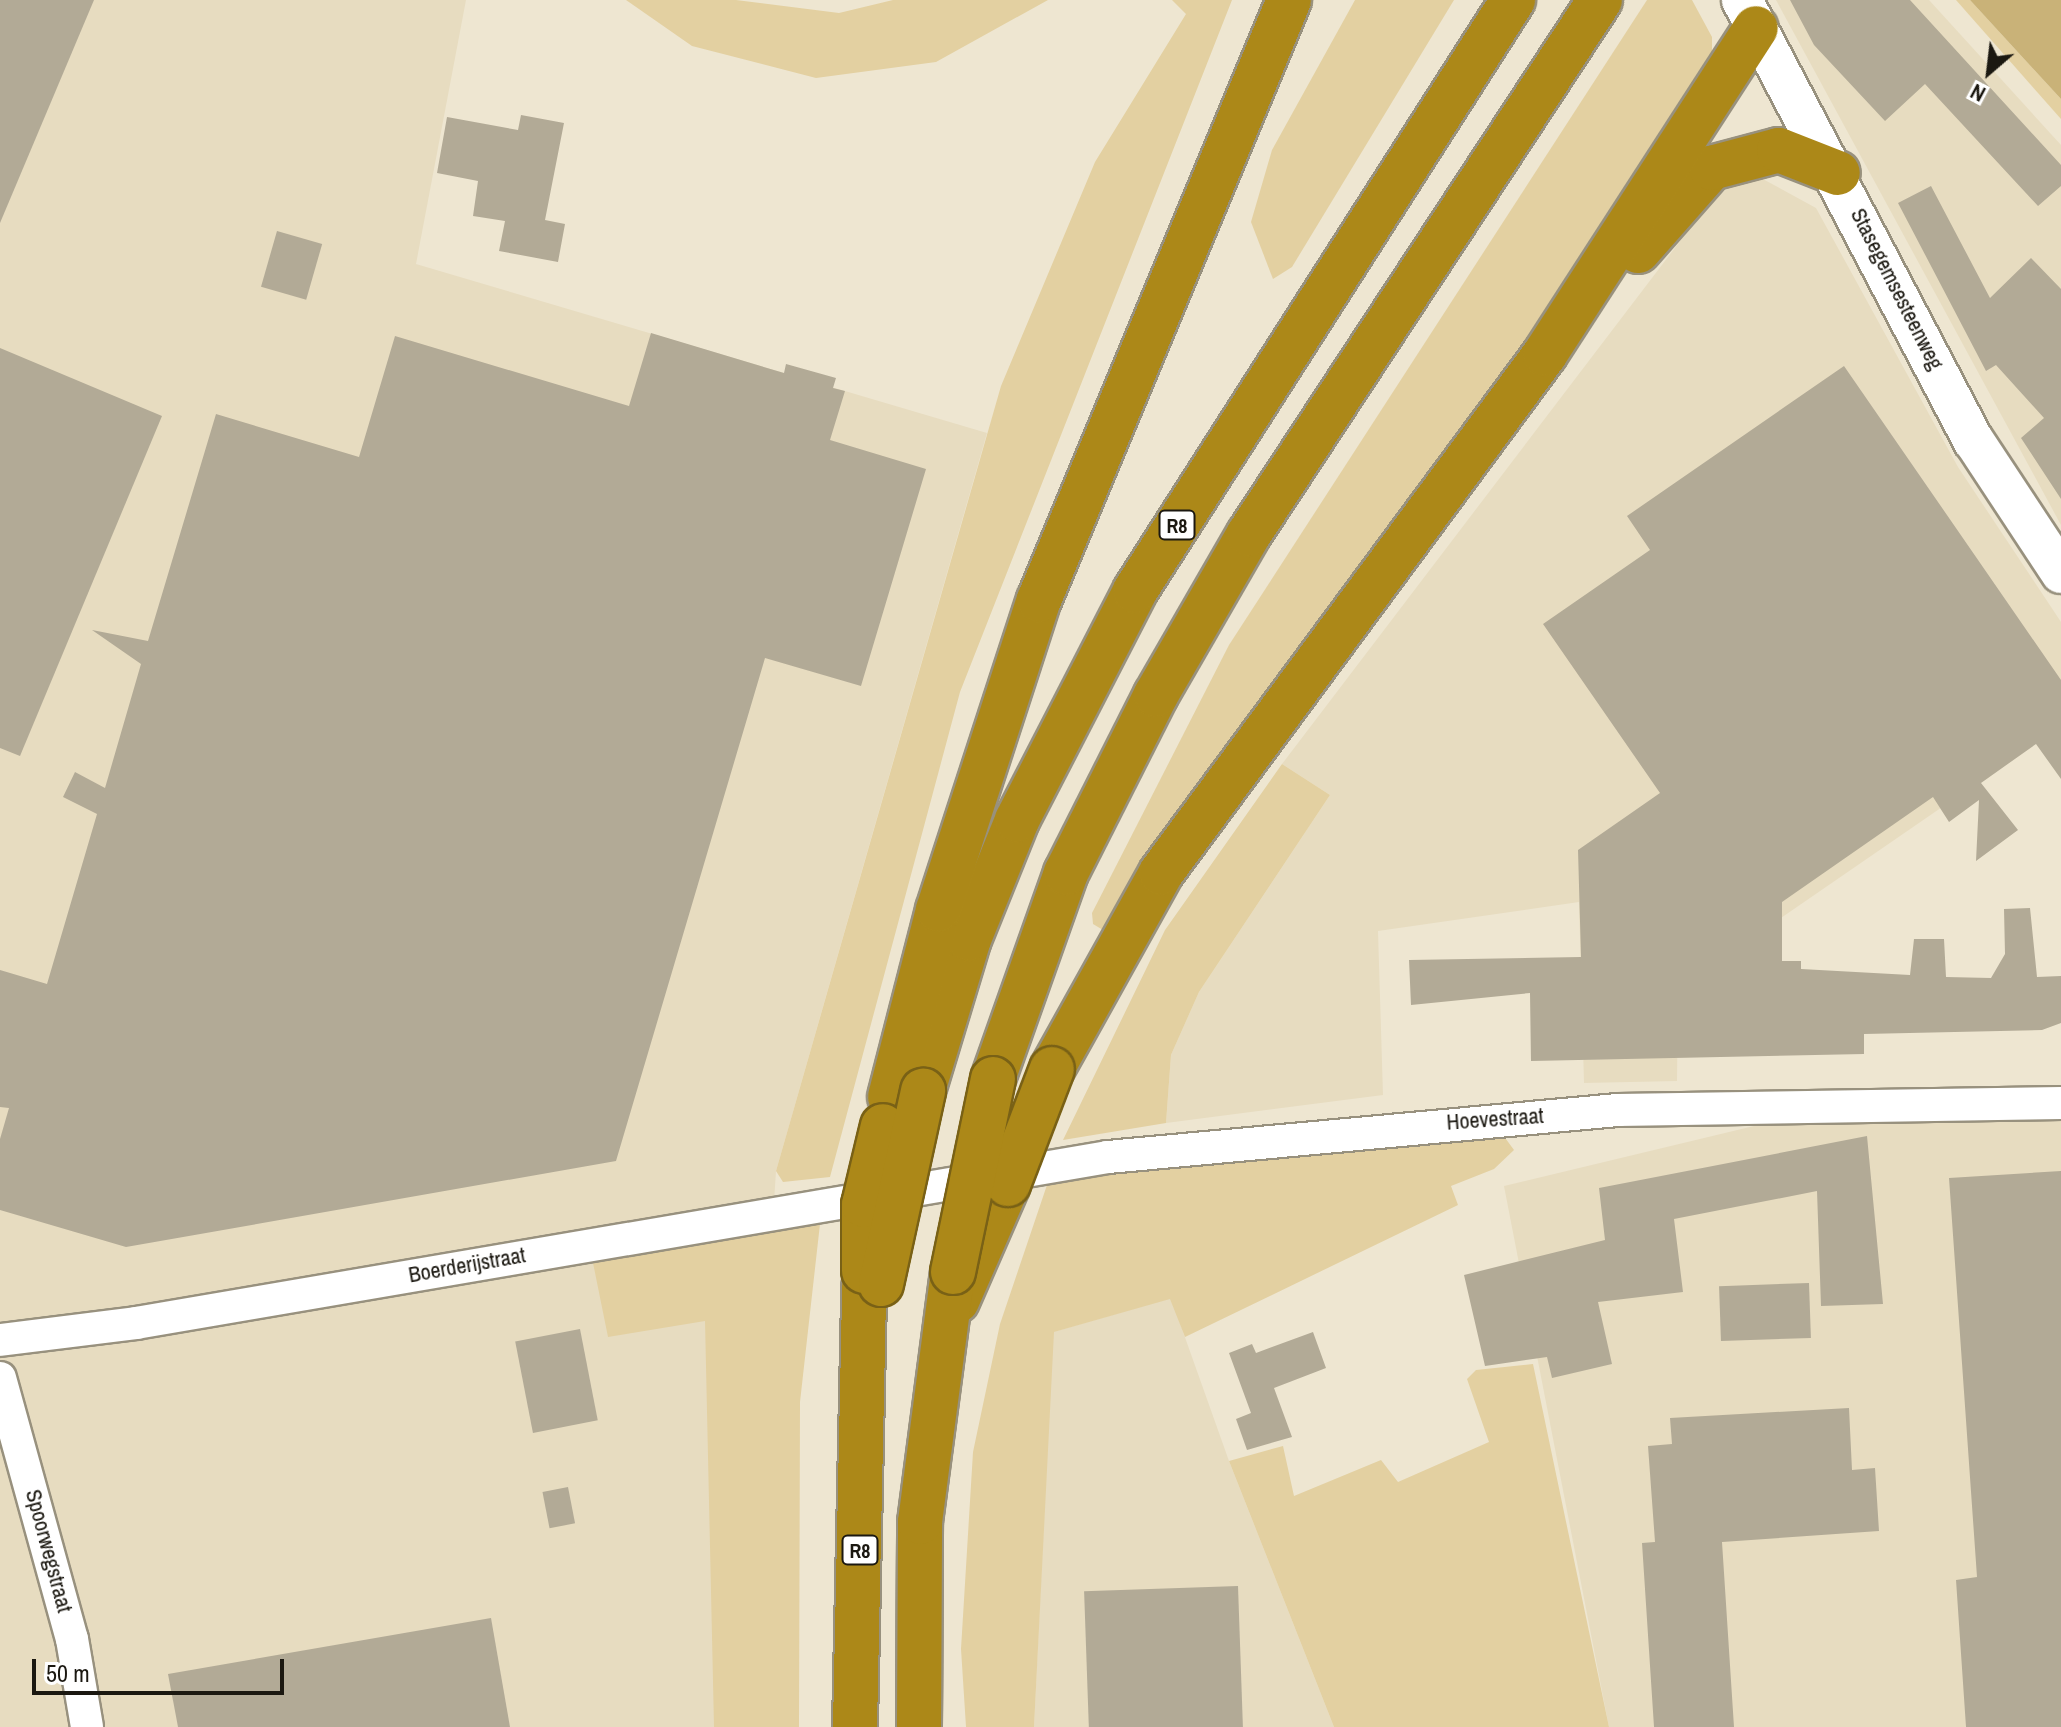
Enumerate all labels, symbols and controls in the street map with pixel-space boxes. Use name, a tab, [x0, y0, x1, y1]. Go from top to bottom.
north arrow	[1949, 32, 2029, 112]
text: N	[1965, 77, 1991, 109]
street label: Stasegemsesteenweg	[1845, 204, 1949, 374]
road number: R8	[1157, 509, 1197, 541]
street label: Hoevestraat	[1446, 1102, 1544, 1136]
street label: Boerderijstraat	[406, 1242, 528, 1288]
street label: Spoorwegstraat	[20, 1487, 78, 1615]
road number: R8	[840, 1534, 880, 1566]
scale bar	[36, 1643, 288, 1693]
text: 50 m	[46, 1657, 90, 1689]

